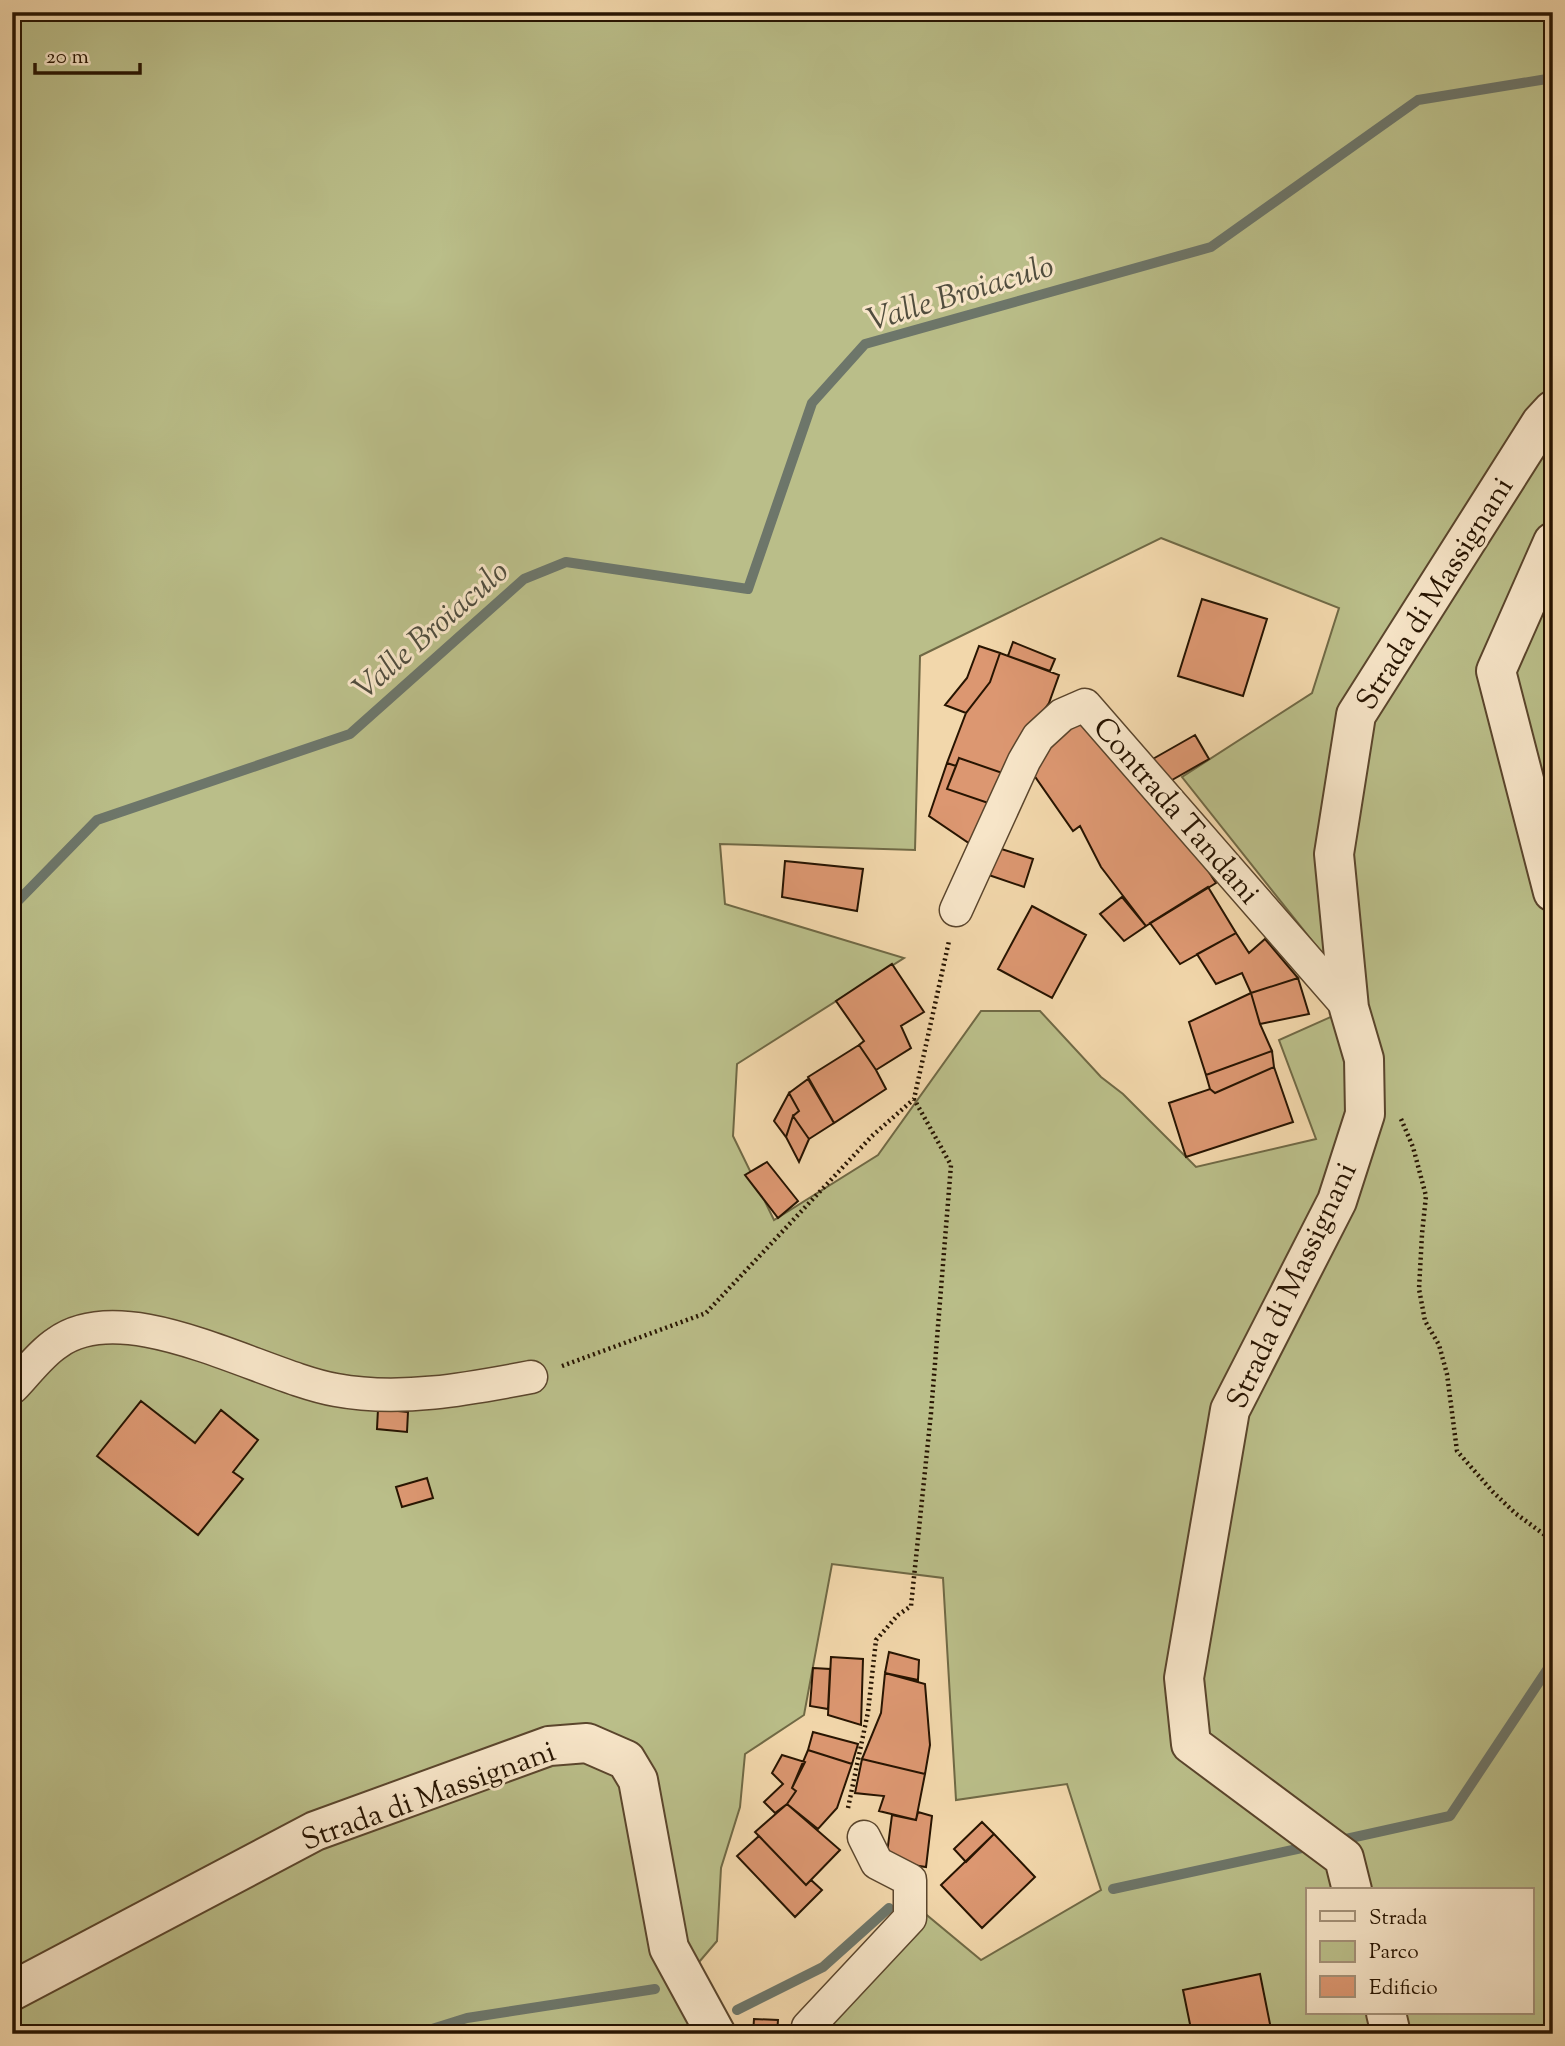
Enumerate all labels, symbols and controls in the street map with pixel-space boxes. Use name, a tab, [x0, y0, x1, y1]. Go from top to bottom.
scale bar	[35, 32, 140, 76]
text: 20 m	[46, 43, 89, 73]
water label: Valle Broiaculo	[862, 245, 1060, 345]
street label: Strada di Massignani	[1347, 469, 1525, 719]
water label: Valle Broiaculo	[344, 551, 520, 712]
street label: Contrada Tandani	[1081, 708, 1269, 915]
street label: Strada di Massignani	[1217, 1156, 1369, 1416]
street label: Strada di Massignani	[296, 1731, 562, 1863]
legend	[1306, 1888, 1534, 2014]
text: Strada	[1369, 1904, 1428, 1934]
text: Parco	[1369, 1938, 1419, 1968]
text: Edificio	[1369, 1974, 1438, 2004]

